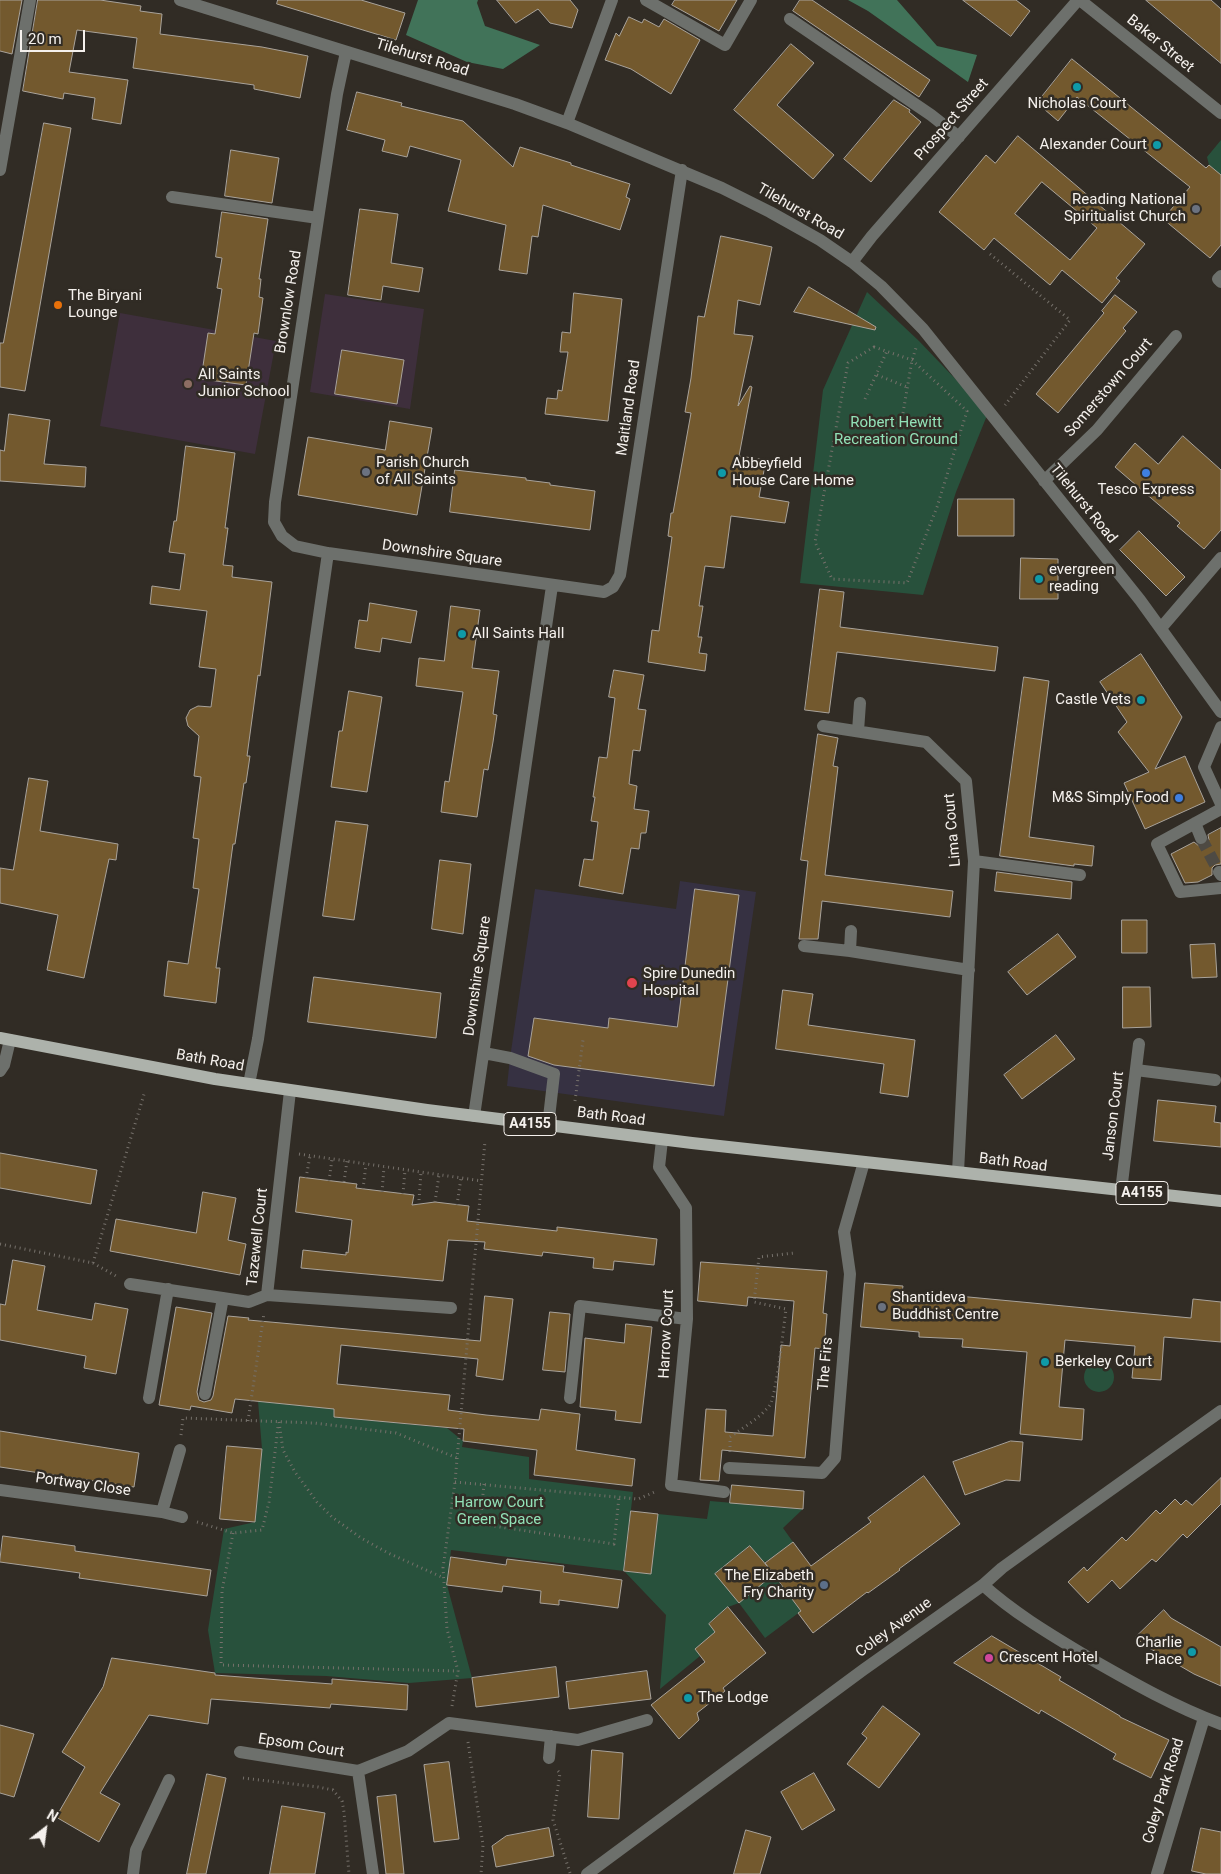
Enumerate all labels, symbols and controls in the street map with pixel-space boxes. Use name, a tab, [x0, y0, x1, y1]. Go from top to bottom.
street label: Baker Street	[1123, 11, 1197, 77]
scale bar	[22, 20, 88, 52]
text: 20 m	[28, 30, 62, 48]
street label: Tilehurst Road	[373, 35, 471, 81]
street label: Prospect Street	[911, 75, 993, 165]
marker: Nicholas Court	[1071, 81, 1083, 93]
place label: Nicholas Court	[1027, 95, 1127, 113]
place label: Alexander Court	[1040, 136, 1147, 154]
marker: Alexander Court	[1151, 139, 1163, 151]
street label: Tilehurst Road	[754, 180, 846, 244]
place label: Reading National Spiritualist Church	[1064, 191, 1186, 226]
marker: Reading National Spiritualist Church	[1190, 203, 1202, 215]
street label: Brownlow Road	[272, 249, 306, 355]
place label: The Biryani Lounge	[68, 287, 142, 322]
marker: The Biryani Lounge	[52, 299, 64, 311]
street label: Somerstown Court	[1061, 335, 1157, 441]
street label: Maitland Road	[613, 359, 645, 457]
place label: All Saints Junior School	[198, 366, 290, 401]
marker: All Saints Junior School	[182, 378, 194, 390]
park label: Robert Hewitt Recreation Ground	[834, 414, 958, 449]
place label: Parish Church of All Saints	[376, 454, 469, 489]
place label: Abbeyfield House Care Home	[732, 455, 854, 490]
street label: Tilehurst Road	[1046, 461, 1120, 547]
marker: Parish Church of All Saints	[360, 466, 372, 478]
marker: Abbeyfield House Care Home	[716, 467, 728, 479]
marker: Tesco Express	[1140, 467, 1152, 479]
place label: Tesco Express	[1098, 481, 1194, 499]
street label: Downshire Square	[381, 537, 503, 571]
place label: evergreen reading	[1049, 561, 1114, 596]
marker: evergreen reading	[1033, 573, 1045, 585]
place label: All Saints Hall	[472, 625, 564, 643]
marker: All Saints Hall	[456, 628, 468, 640]
place label: Castle Vets	[1055, 691, 1131, 709]
marker: Castle Vets	[1135, 694, 1147, 706]
place label: M&S Simply Food	[1052, 789, 1169, 807]
marker: M&S Simply Food	[1173, 792, 1185, 804]
street label: Lima Court	[941, 793, 965, 867]
street label: Downshire Square	[461, 915, 495, 1037]
place label: Spire Dunedin Hospital	[643, 965, 735, 1000]
marker: Spire Dunedin Hospital	[625, 976, 639, 990]
street label: Bath Road	[175, 1046, 245, 1076]
street label: Janson Court	[1100, 1070, 1128, 1162]
street label: Bath Road	[576, 1104, 646, 1130]
road number: A4155	[504, 1112, 556, 1136]
street label: Bath Road	[978, 1150, 1048, 1176]
road number: A4155	[1116, 1182, 1168, 1204]
street label: Tazewell Court	[244, 1187, 272, 1287]
street label: Harrow Court	[656, 1289, 678, 1379]
place label: Shantideva Buddhist Centre	[892, 1289, 999, 1324]
marker: Shantideva Buddhist Centre	[876, 1301, 888, 1313]
street label: The Firs	[815, 1336, 837, 1392]
place label: Berkeley Court	[1055, 1353, 1152, 1371]
marker: Berkeley Court	[1039, 1356, 1051, 1368]
street label: Portway Close	[34, 1469, 132, 1501]
park label: Harrow Court Green Space	[454, 1494, 544, 1529]
place label: The Elizabeth Fry Charity	[724, 1567, 814, 1602]
marker: The Elizabeth Fry Charity	[818, 1579, 830, 1591]
street label: Coley Avenue	[852, 1594, 936, 1662]
place label: Charlie Place	[1135, 1634, 1182, 1669]
marker: Charlie Place	[1186, 1646, 1198, 1658]
place label: Crescent Hotel	[999, 1649, 1098, 1667]
marker: Crescent Hotel	[983, 1652, 995, 1664]
place label: The Lodge	[698, 1689, 768, 1707]
marker: The Lodge	[682, 1692, 694, 1704]
street label: Epsom Court	[257, 1730, 345, 1762]
street label: Coley Park Road	[1139, 1736, 1189, 1846]
north arrow	[20, 1804, 70, 1854]
text: N	[44, 1807, 61, 1825]

